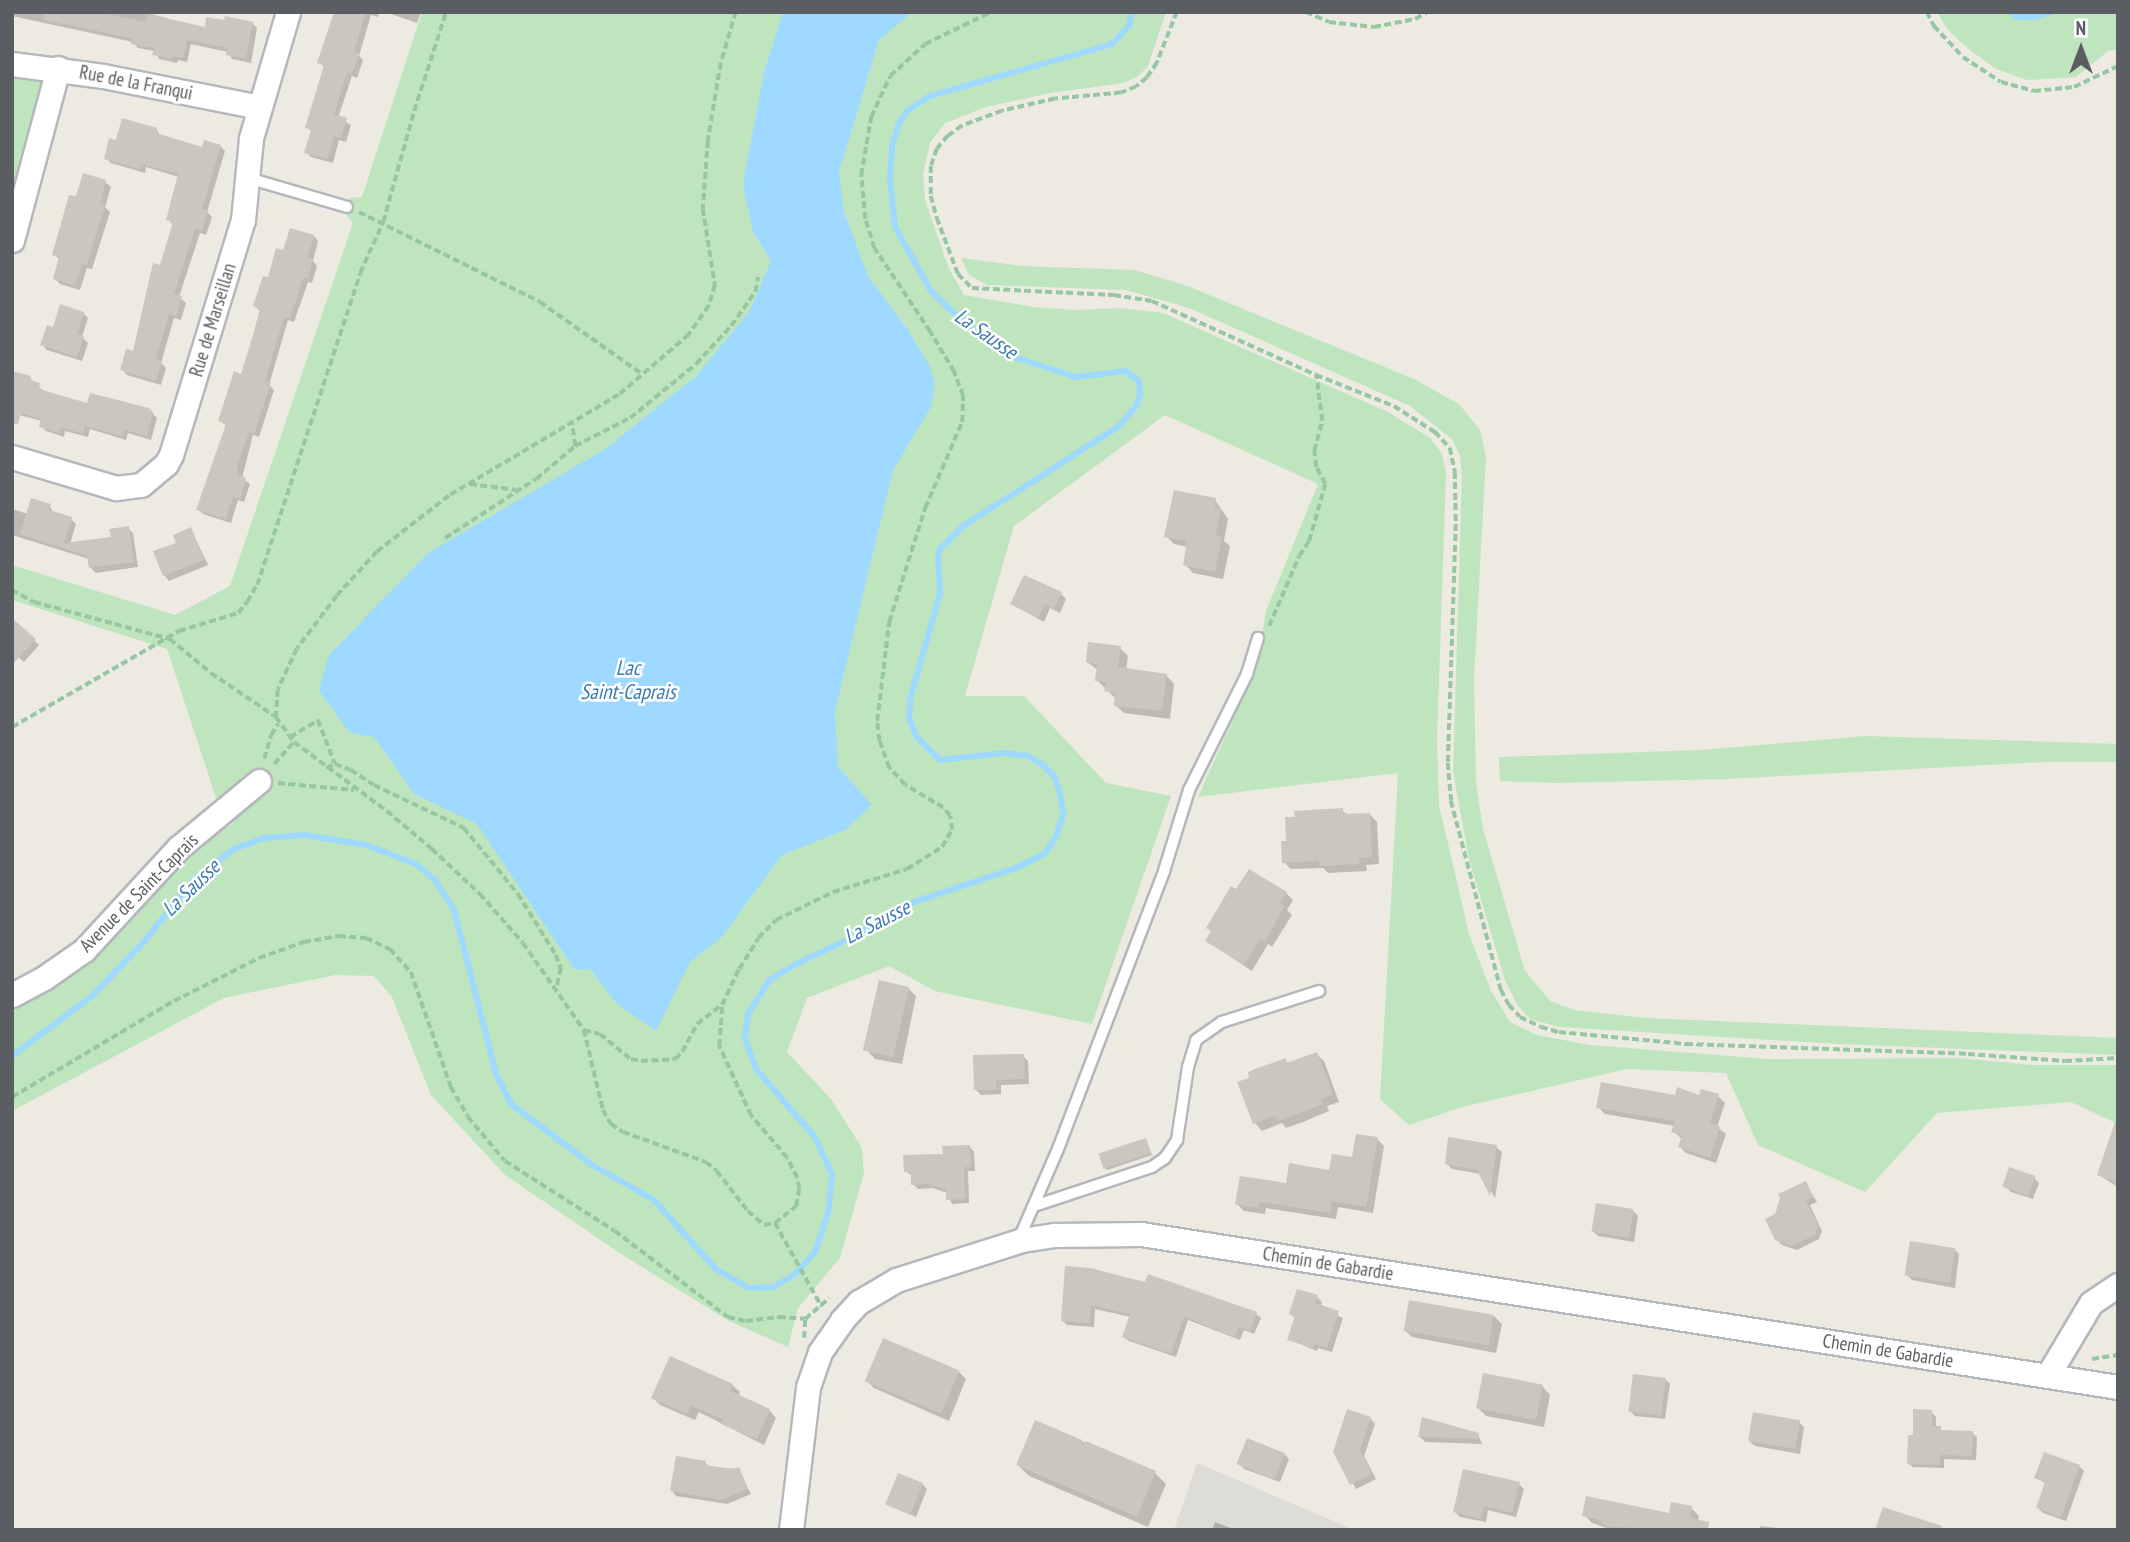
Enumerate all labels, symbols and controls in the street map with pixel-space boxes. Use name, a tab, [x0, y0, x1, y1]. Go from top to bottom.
north arrow	[2046, 14, 2116, 84]
text: N	[2076, 16, 2086, 40]
street label: Rue de la Franqui	[77, 61, 195, 105]
street label: Rue de Marseillan	[185, 261, 241, 379]
water label: La Sausse	[950, 303, 1022, 365]
water label: Lac Saint-Caprais	[580, 655, 676, 705]
street label: Avenue de Saint-Caprais	[75, 829, 203, 957]
water label: La Sausse	[157, 854, 225, 922]
water label: La Sausse	[840, 895, 914, 949]
street label: Chemin de Gabardie	[1261, 1242, 1395, 1286]
street label: Chemin de Gabardie	[1821, 1329, 1955, 1373]

